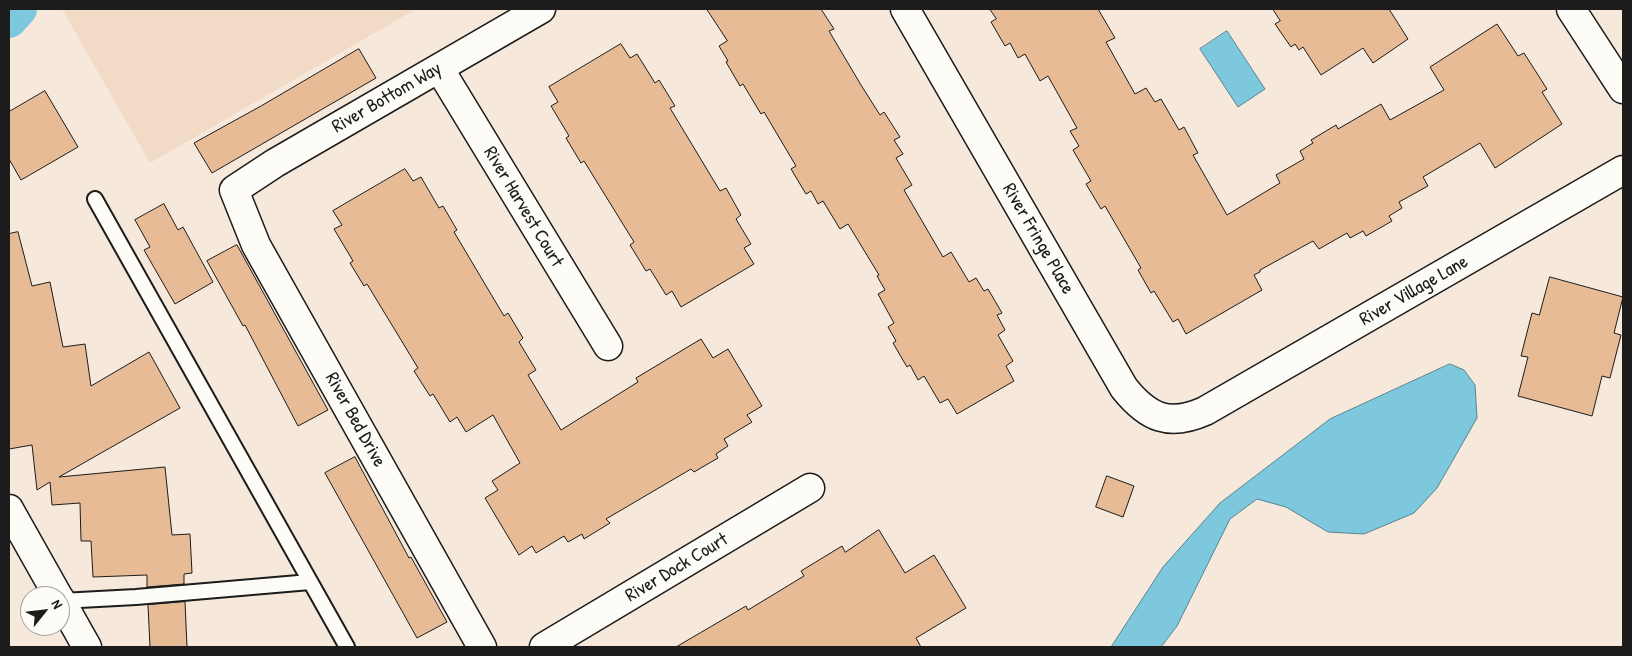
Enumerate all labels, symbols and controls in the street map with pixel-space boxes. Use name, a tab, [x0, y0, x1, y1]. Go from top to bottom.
street label: River Bottom Way	[328, 58, 446, 138]
street label: River Harvest Court	[478, 143, 568, 271]
street label: River Fringe Place	[997, 180, 1079, 298]
street label: River Village Lane	[1356, 251, 1472, 331]
street label: River Bed Drive	[320, 369, 390, 471]
street label: River Dock Court	[622, 528, 732, 608]
north arrow	[20, 586, 70, 636]
text: N	[48, 596, 68, 612]

